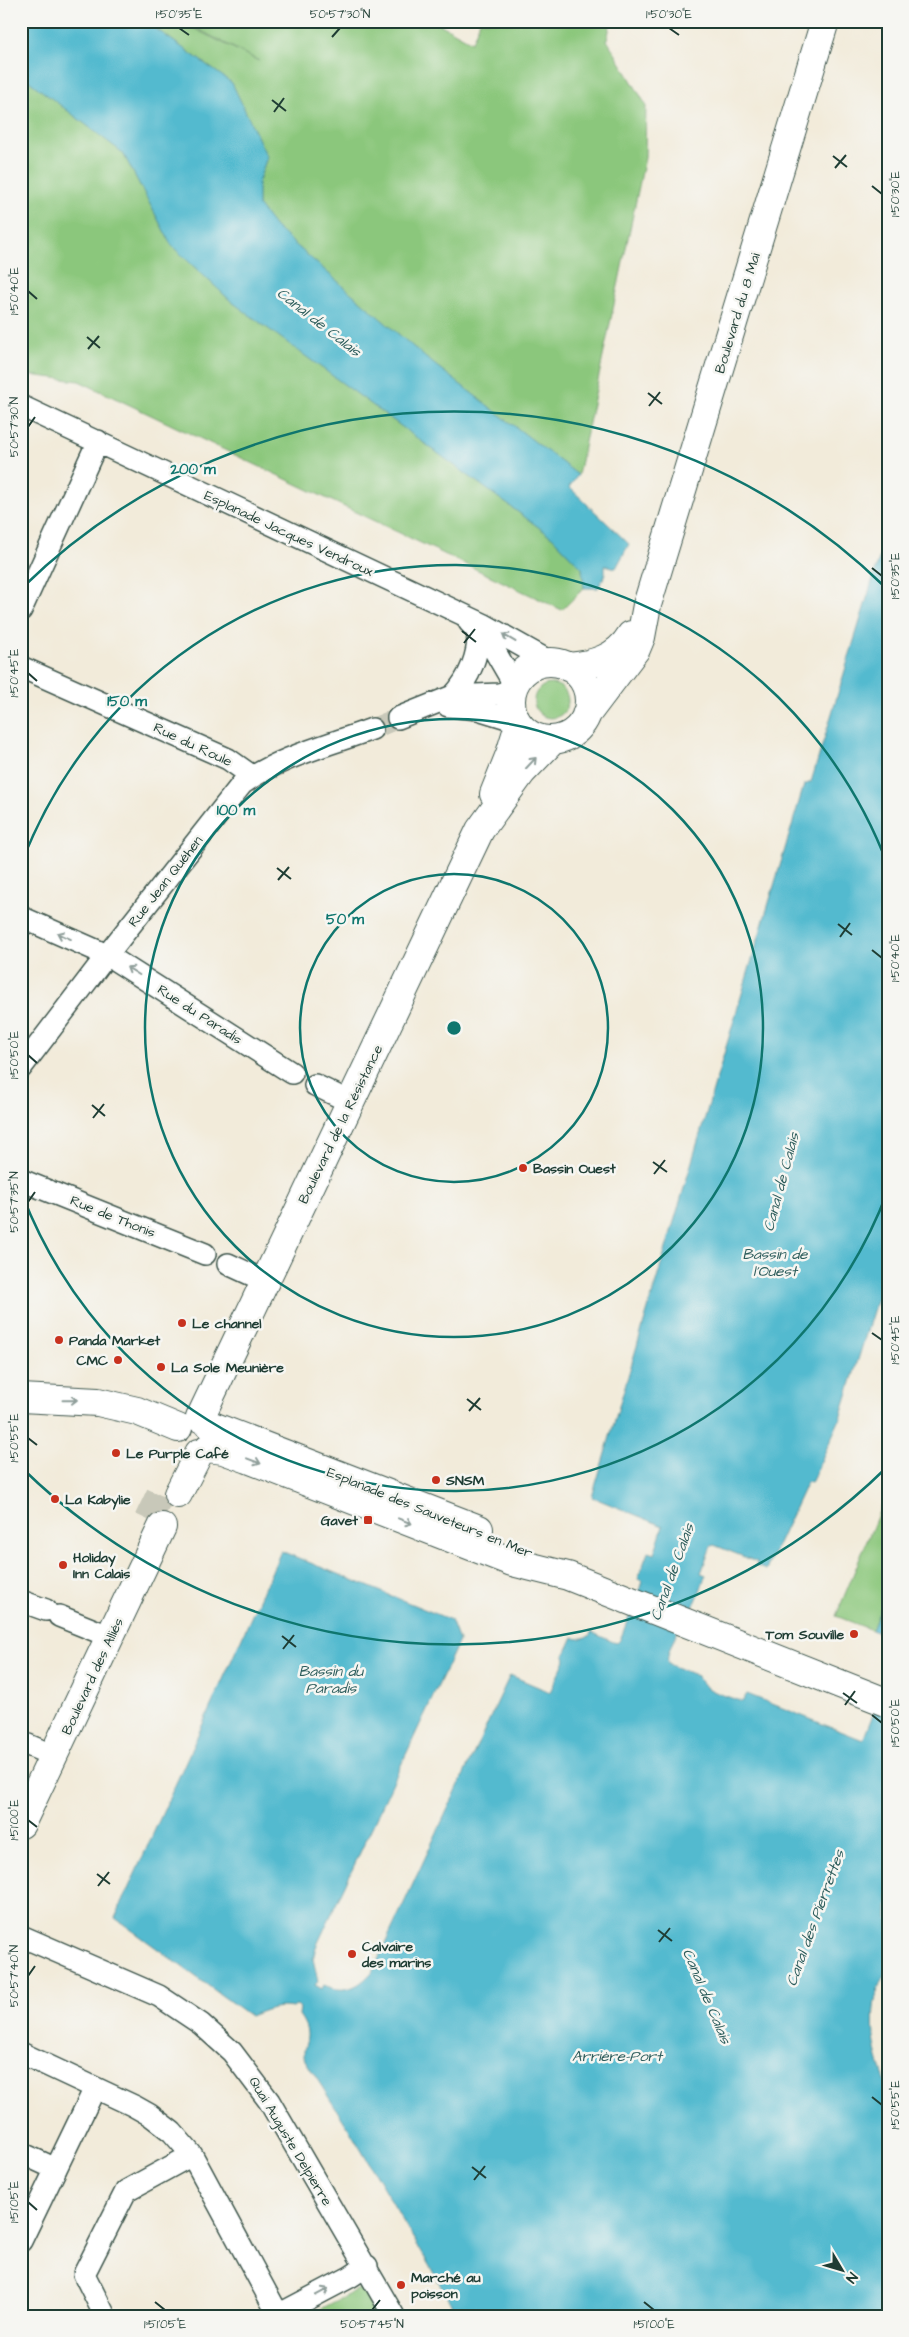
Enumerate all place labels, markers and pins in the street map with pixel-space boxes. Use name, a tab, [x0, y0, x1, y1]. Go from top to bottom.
centre of rings	[445, 1019, 463, 1037]
place label: Bassin Ouest	[533, 1159, 616, 1179]
marker: Bassin Ouest	[517, 1162, 529, 1174]
place label: Le channel	[192, 1314, 262, 1334]
marker: Le channel	[176, 1317, 188, 1329]
place label: Panda Market	[69, 1331, 161, 1351]
marker: Panda Market	[53, 1334, 65, 1346]
place label: CMC	[77, 1351, 108, 1371]
marker: CMC	[112, 1354, 124, 1366]
place label: La Sole Meunière	[171, 1358, 284, 1378]
marker: La Sole Meunière	[155, 1361, 167, 1373]
place label: Le Purple Café	[126, 1444, 229, 1464]
marker: Le Purple Café	[110, 1447, 122, 1459]
place label: SNSM	[445, 1471, 485, 1491]
marker: SNSM	[430, 1474, 442, 1486]
place label: La Kabylie	[65, 1490, 131, 1510]
marker: La Kabylie	[49, 1493, 61, 1505]
place label: Gavet	[321, 1511, 358, 1531]
marker: Gavet	[362, 1514, 374, 1526]
place label: Holiday Inn Calais	[73, 1548, 130, 1584]
marker: Holiday Inn Calais	[57, 1559, 69, 1571]
place label: Tom Souville	[765, 1625, 844, 1645]
marker: Tom Souville	[848, 1628, 860, 1640]
place label: Calvaire des marins	[361, 1937, 431, 1973]
marker: Calvaire des marins	[346, 1948, 358, 1960]
place label: Marché au poisson	[411, 2268, 481, 2304]
marker: Marché au poisson	[395, 2279, 407, 2291]

